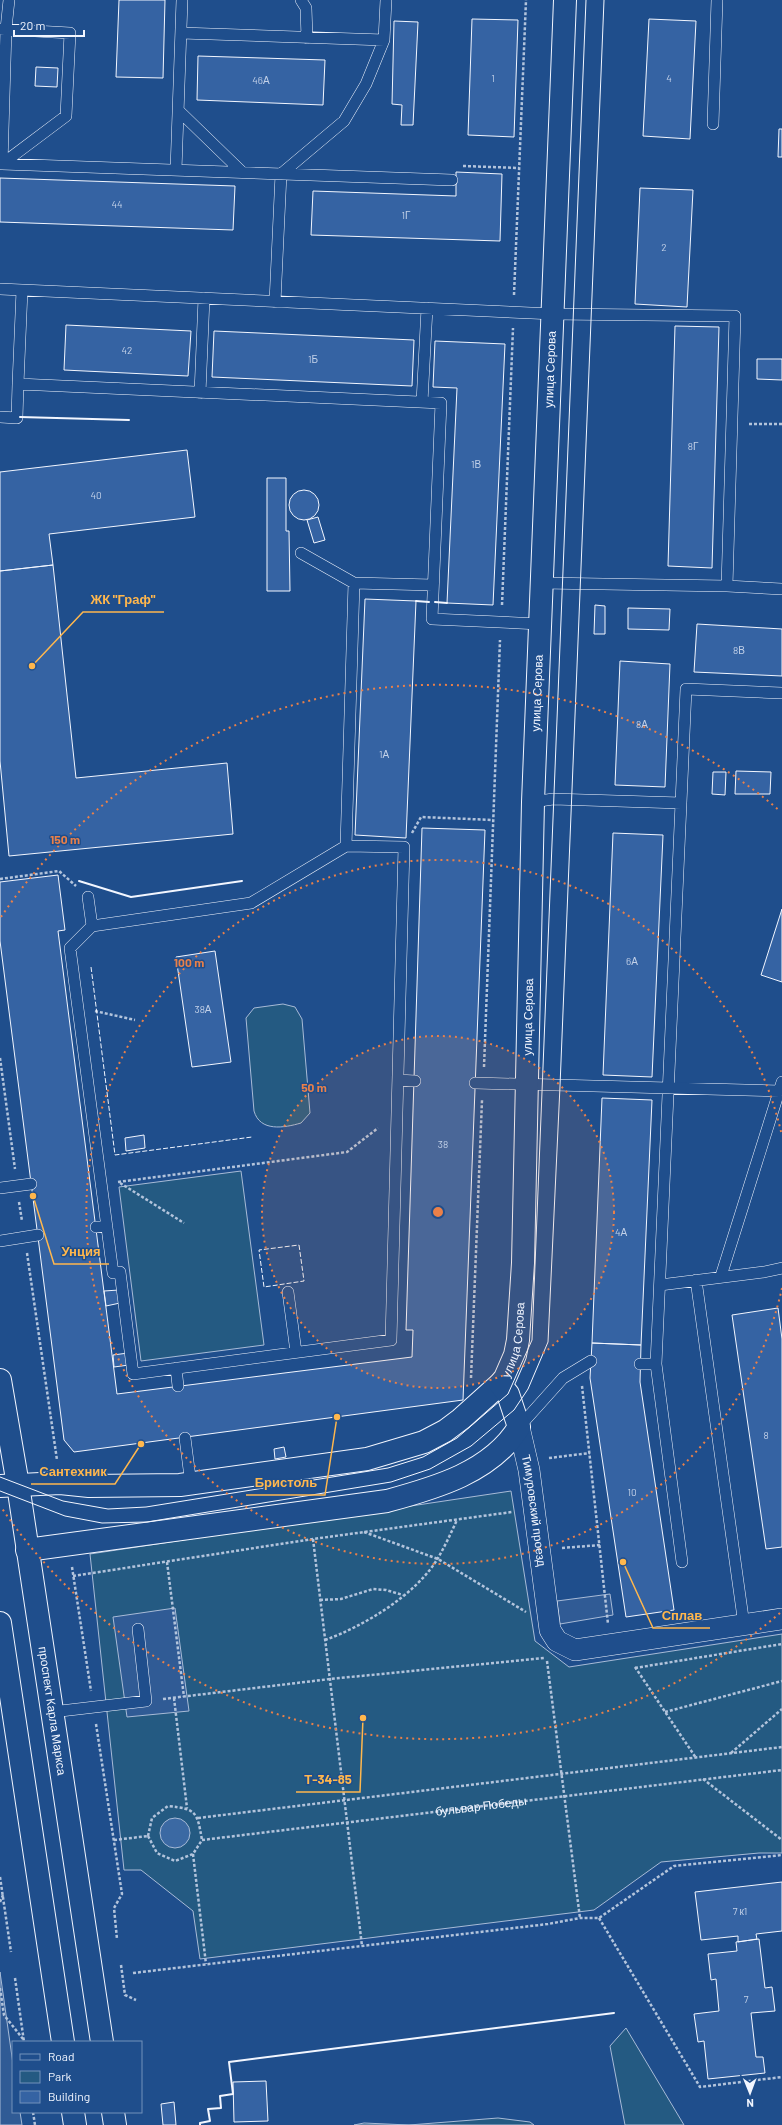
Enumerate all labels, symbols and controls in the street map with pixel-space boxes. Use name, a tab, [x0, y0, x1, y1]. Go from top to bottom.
scale bar	[14, 12, 84, 38]
text: 20 m	[20, 18, 46, 32]
house number: 1	[491, 72, 495, 84]
house number: 4	[666, 72, 672, 84]
house number: 46А	[252, 74, 270, 86]
house number: 44	[111, 198, 123, 210]
house number: 1Г	[402, 209, 411, 221]
house number: 2	[661, 241, 667, 253]
street label: улица Серова	[541, 330, 558, 408]
house number: 42	[122, 344, 132, 356]
house number: 1Б	[308, 353, 318, 365]
house number: 8Г	[688, 440, 699, 452]
house number: 1В	[471, 458, 481, 470]
house number: 40	[90, 489, 102, 501]
callout: ЖК "Граф"	[83, 587, 164, 612]
text: ЖК "Граф"	[89, 591, 156, 607]
house number: 8В	[733, 644, 745, 656]
street label: улица Серова	[528, 654, 545, 732]
house number: 8А	[636, 718, 648, 730]
house number: 1А	[379, 748, 389, 760]
text: 150 m	[50, 832, 80, 846]
text: 100 m	[174, 955, 204, 969]
house number: 6А	[626, 955, 638, 967]
street label: улица Серова	[520, 978, 536, 1056]
house number: 38А	[194, 1003, 212, 1015]
text: 50 m	[301, 1080, 327, 1094]
house number: 38	[438, 1138, 448, 1150]
centre of rings	[431, 1205, 445, 1219]
house number: 4А	[615, 1226, 627, 1238]
callout: Унция	[54, 1239, 109, 1264]
text: Унция	[61, 1243, 101, 1259]
street label: улица Серова	[498, 1302, 526, 1380]
house number: 8	[763, 1429, 769, 1441]
street label: Тимуровский проезд	[520, 1453, 550, 1567]
callout: Сантехник	[31, 1459, 115, 1484]
text: Сантехник	[39, 1463, 107, 1479]
callout: Бристоль	[246, 1470, 325, 1495]
text: Бристоль	[255, 1474, 317, 1490]
house number: 10	[627, 1486, 637, 1498]
callout: Сплав	[653, 1603, 710, 1628]
text: Сплав	[662, 1607, 702, 1623]
street label: проспект Карла Маркса	[36, 1645, 70, 1776]
callout: Т-34-85	[296, 1767, 360, 1792]
text: Т-34-85	[304, 1771, 352, 1787]
street label: бульвар Победы	[434, 1793, 527, 1818]
house number: 7 к1	[733, 1905, 747, 1917]
house number: 7	[744, 1993, 749, 2005]
legend	[12, 2041, 142, 2113]
text: Road	[48, 2049, 75, 2063]
text: Park	[48, 2069, 72, 2083]
north arrow	[730, 2073, 770, 2113]
text: Building	[48, 2089, 90, 2103]
text: N	[746, 2097, 754, 2110]

